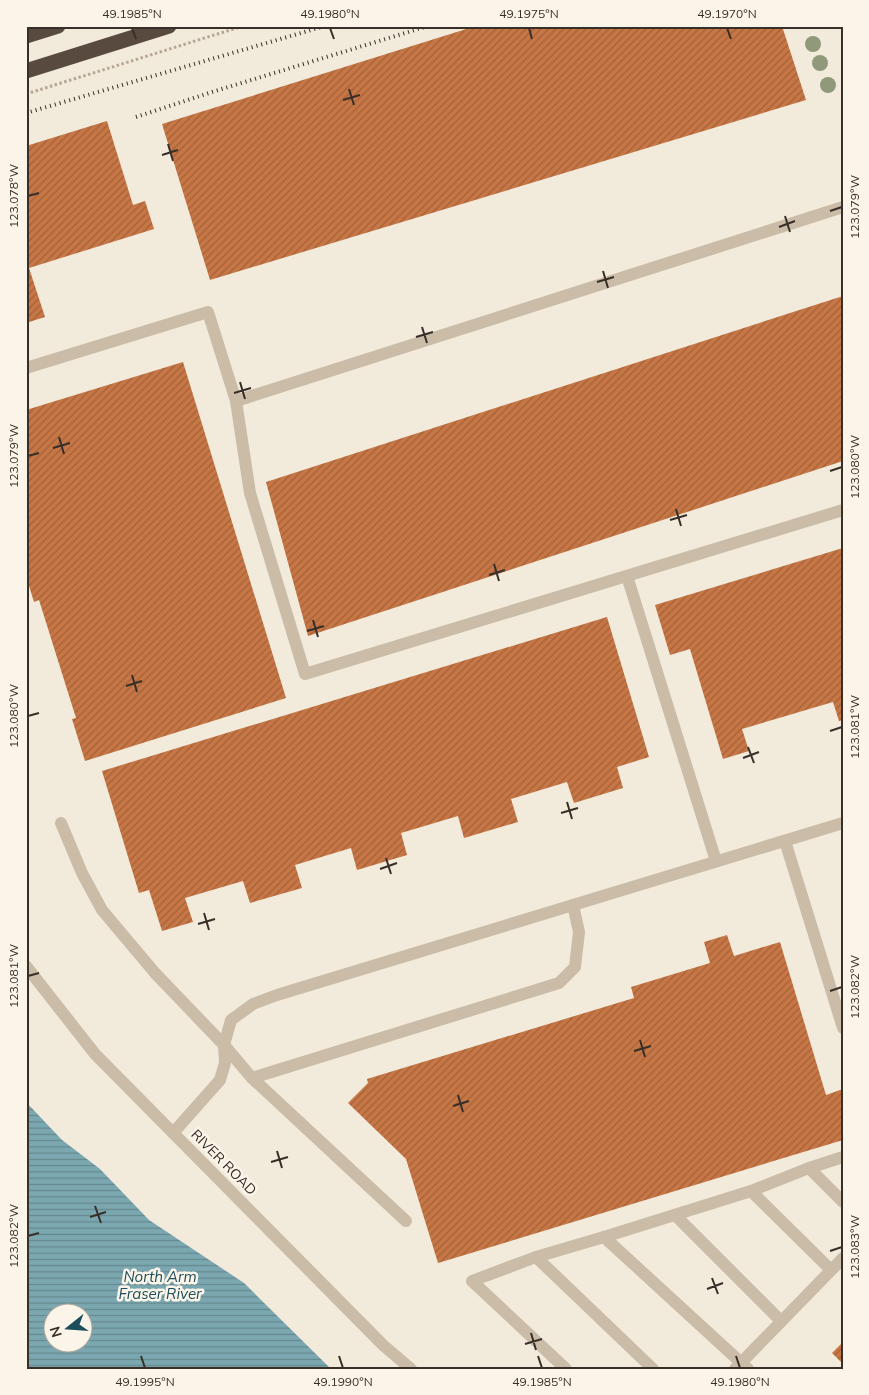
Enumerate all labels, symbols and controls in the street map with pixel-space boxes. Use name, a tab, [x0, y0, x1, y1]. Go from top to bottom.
text: 49.1985°N	[102, 6, 162, 21]
text: 49.1980°N	[300, 6, 360, 21]
text: 49.1975°N	[499, 6, 559, 21]
text: 49.1970°N	[697, 6, 757, 21]
text: 123.078°W	[6, 164, 21, 228]
text: 123.079°W	[847, 175, 862, 239]
text: 123.079°W	[6, 424, 21, 488]
text: 123.080°W	[847, 435, 862, 499]
text: 123.080°W	[6, 684, 21, 748]
text: 123.081°W	[847, 695, 862, 759]
text: 123.081°W	[6, 944, 21, 1008]
text: 123.082°W	[847, 955, 862, 1019]
street label: RIVER ROAD	[187, 1125, 261, 1199]
text: 123.082°W	[6, 1204, 21, 1268]
text: 123.083°W	[847, 1215, 862, 1279]
water label: North Arm Fraser River	[118, 1267, 202, 1303]
north arrow	[42, 1302, 92, 1352]
text: N	[45, 1324, 66, 1339]
text: 49.1995°N	[115, 1374, 175, 1389]
text: 49.1990°N	[313, 1374, 373, 1389]
text: 49.1985°N	[512, 1374, 572, 1389]
text: 49.1980°N	[710, 1374, 770, 1389]

